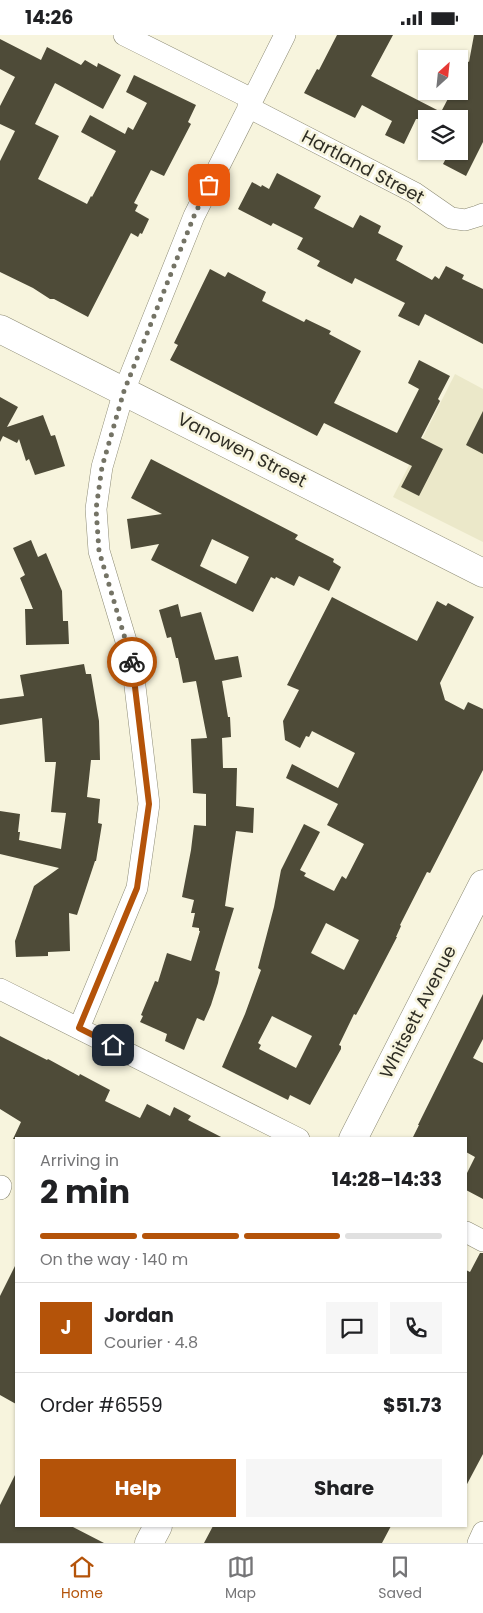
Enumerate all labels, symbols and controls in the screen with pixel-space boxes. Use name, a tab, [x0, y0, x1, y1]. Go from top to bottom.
text: 14:26	[25, 4, 73, 31]
north arrow	[418, 50, 468, 100]
map controls	[418, 50, 468, 160]
button: layers	[418, 110, 468, 160]
street label: Hartland Street	[297, 124, 429, 209]
pin	[188, 164, 230, 206]
icon: bag	[195, 171, 223, 199]
street label: Vanowen Street	[173, 406, 311, 493]
courier	[107, 637, 157, 687]
icon: bike	[118, 648, 146, 676]
street label: Whitsett Avenue	[373, 941, 462, 1083]
pin	[92, 1024, 134, 1066]
icon: home	[99, 1031, 127, 1059]
text: Arriving in	[40, 1149, 119, 1172]
text: 14:28–14:33	[332, 1166, 442, 1193]
text: 2 min	[40, 1169, 130, 1214]
text: On the way · 140 m	[40, 1248, 188, 1271]
text: Jordan	[104, 1302, 174, 1329]
button: chat	[326, 1302, 378, 1354]
button: phone	[390, 1302, 442, 1354]
text: J	[61, 1314, 71, 1341]
text: Courier · 4.8	[104, 1331, 198, 1354]
text: Order #6559	[40, 1392, 163, 1419]
text: $51.73	[383, 1392, 442, 1419]
button: Help	[40, 1459, 236, 1517]
button: Share	[246, 1459, 442, 1517]
tab: Home	[61, 1553, 103, 1604]
tab: Map	[225, 1553, 256, 1604]
tab: Saved	[378, 1553, 422, 1604]

